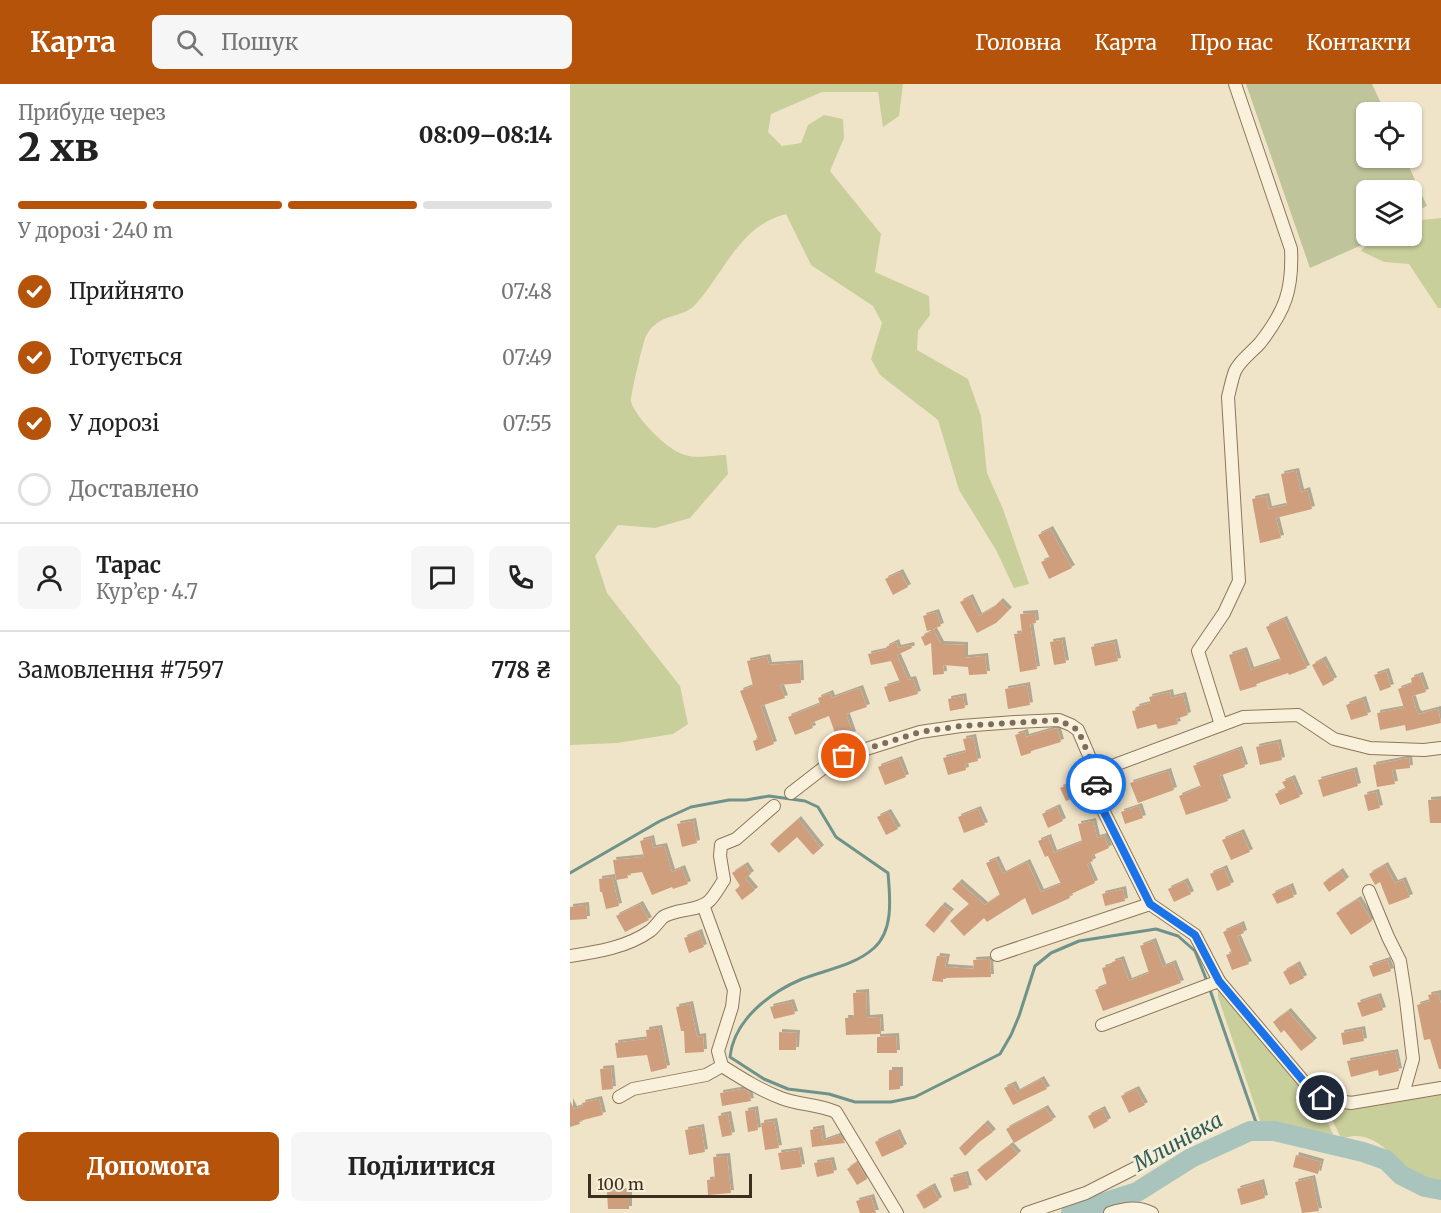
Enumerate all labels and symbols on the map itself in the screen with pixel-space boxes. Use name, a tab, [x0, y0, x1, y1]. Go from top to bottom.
pin	[818, 730, 869, 781]
courier	[1066, 754, 1126, 814]
pin	[1296, 1072, 1347, 1123]
water label: Млинівка	[1127, 1106, 1227, 1178]
scale bar	[588, 1171, 752, 1198]

